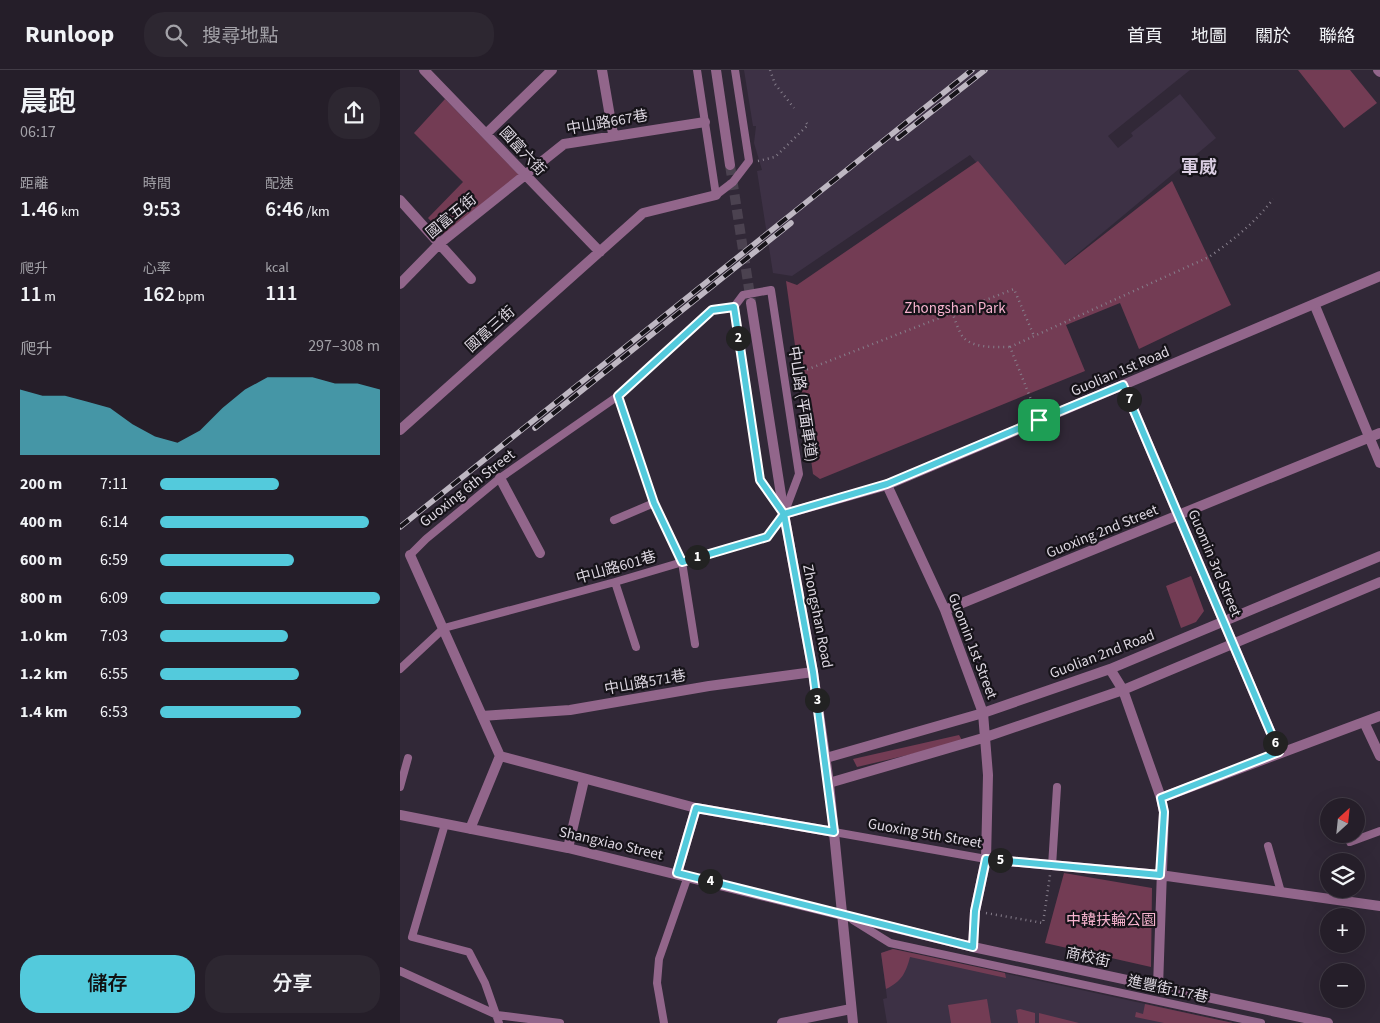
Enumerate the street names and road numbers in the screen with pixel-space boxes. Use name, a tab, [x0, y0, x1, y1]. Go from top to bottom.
street label: 中山路667巷	[565, 105, 649, 140]
street label: 國富六街	[494, 122, 551, 180]
street label: 國富五街	[422, 189, 481, 244]
street label: 國富三街	[461, 301, 520, 357]
street label: Guolian 1st Road	[1068, 341, 1173, 402]
street label: 中山路 (平面車道)	[783, 345, 822, 464]
street label: Guoxing 6th Street	[415, 445, 519, 532]
street label: Guoxing 2nd Street	[1043, 499, 1161, 563]
street label: Guomin 3rd Street	[1183, 506, 1247, 620]
street label: 中山路601巷	[574, 546, 659, 589]
street label: Zhongshan Road	[797, 562, 838, 670]
street label: Guomin 1st Street	[943, 590, 1002, 702]
street label: Guolian 2nd Road	[1047, 625, 1158, 684]
street label: 中山路571巷	[603, 665, 687, 700]
street label: Guoxing 5th Street	[866, 813, 984, 854]
street label: Shangxiao Street	[557, 821, 665, 866]
street label: 商校街	[1064, 943, 1112, 972]
street label: 進豐街117巷	[1125, 971, 1210, 1008]

